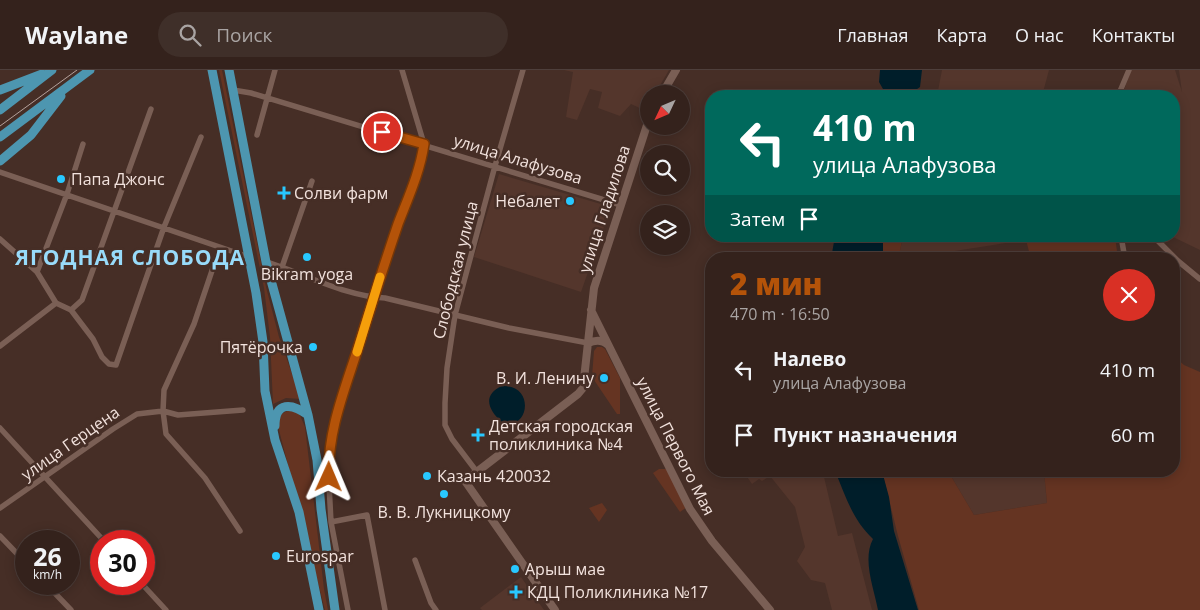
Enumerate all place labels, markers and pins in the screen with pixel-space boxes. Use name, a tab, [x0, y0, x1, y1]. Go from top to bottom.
pin	[361, 111, 403, 153]
place label: Папа Джонс	[71, 168, 165, 190]
marker: Папа Джонс	[55, 173, 67, 185]
place label: Солви фарм	[294, 182, 388, 204]
marker: Солви фарм	[278, 187, 290, 199]
place label: Небалет	[495, 190, 560, 212]
marker: Небалет	[564, 195, 576, 207]
marker: Bikram yoga	[301, 251, 313, 263]
place label: Bikram yoga	[261, 263, 353, 285]
place label: Пятёрочка	[220, 336, 303, 358]
marker: Пятёрочка	[307, 341, 319, 353]
place label: В. И. Ленину	[496, 367, 595, 389]
marker: В. И. Ленину	[598, 372, 610, 384]
place label: Детская городская поликлиника №4	[489, 415, 633, 455]
marker: Детская городская поликлиника №4	[471, 428, 485, 442]
place label: Казань 420032	[437, 465, 551, 487]
marker: Казань 420032	[421, 470, 433, 482]
marker: В. В. Лукницкому	[438, 488, 450, 500]
place label: В. В. Лукницкому	[378, 501, 511, 523]
place label: Eurospar	[286, 545, 354, 567]
marker: Eurospar	[270, 550, 282, 562]
place label: Арыш мае	[525, 558, 605, 580]
marker: Арыш мае	[509, 563, 521, 575]
place label: КДЦ Поликлиника №17	[527, 581, 708, 603]
marker: КДЦ Поликлиника №17	[509, 585, 523, 599]

